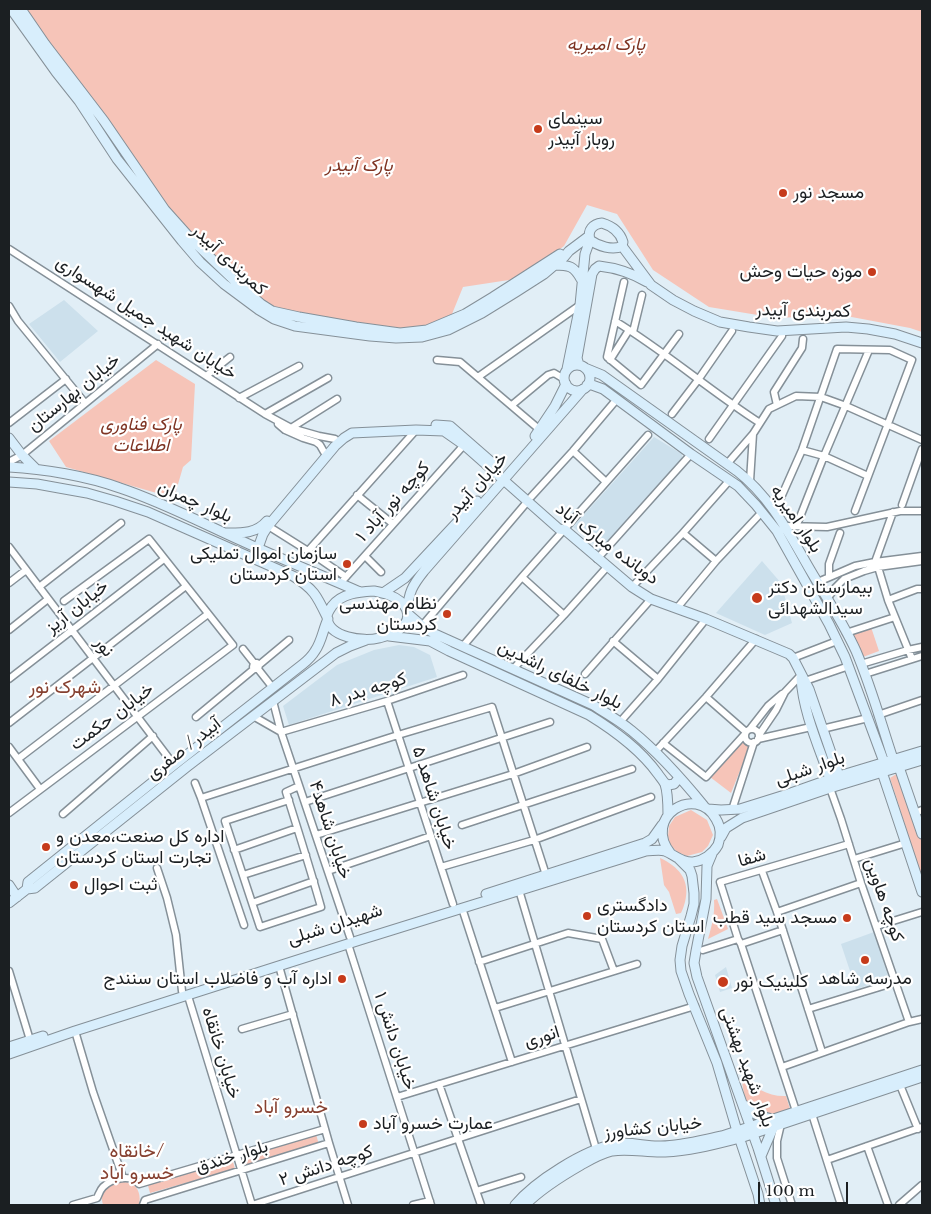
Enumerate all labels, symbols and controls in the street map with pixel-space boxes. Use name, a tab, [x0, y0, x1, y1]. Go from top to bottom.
park label: پارک امیریه	[567, 34, 645, 56]
place label: سینمای روباز آبیدر	[548, 108, 615, 150]
marker: سینمای روباز آبیدر	[532, 123, 544, 135]
park label: پارک آبیدر	[325, 155, 393, 177]
place label: مسجد نور	[793, 182, 864, 204]
marker: مسجد نور	[777, 187, 789, 199]
street label: کمربندی آبیدر	[187, 220, 271, 300]
street label: خیابان شهید جمیل شهسواری	[52, 251, 240, 385]
place label: موزه حیات وحش	[740, 261, 862, 283]
marker: موزه حیات وحش	[866, 266, 878, 278]
street label: کمربندی آبیدر	[755, 299, 851, 323]
street label: خیابان بهارستان	[24, 349, 124, 437]
park label: پارک فناوری اطلاعات	[100, 414, 182, 456]
street label: خیابان آبیدر	[441, 448, 513, 524]
street label: کوچه نور آباد ۱	[351, 458, 435, 546]
street label: بلوار چمران	[155, 476, 235, 528]
street label: بلوار امیریه	[765, 481, 827, 557]
street label: دوبانده مبارک آباد	[551, 498, 663, 590]
place label: سازمان اموال تملیکی استان کردستان	[190, 543, 337, 586]
marker: سازمان اموال تملیکی استان کردستان	[341, 558, 353, 570]
street label: خیابان آریز	[41, 576, 113, 638]
place label: بیمارستان دکتر سیدالشهدائی	[768, 577, 873, 620]
marker: بیمارستان دکتر سیدالشهدائی	[750, 591, 764, 605]
place label: نظام مهندسی کردستان	[339, 593, 437, 636]
marker: نظام مهندسی کردستان	[441, 608, 453, 620]
street label: نور	[90, 633, 118, 661]
street label: بلوار خلفای راشدین	[494, 635, 626, 715]
street label: کوچه بدر ۸	[327, 668, 409, 712]
district label: شهرک نور	[29, 677, 101, 699]
street label: خیابان حکمت	[66, 679, 158, 755]
street label: آبیدر/ صفری	[142, 713, 226, 785]
street label: خیابان شاهد ۵	[407, 744, 461, 852]
street label: بلوار شبلی	[772, 747, 848, 791]
street label: خیابان شاهد۴	[304, 778, 356, 882]
place label: اداره کل صنعت،معدن و تجارت استان کردستان	[56, 826, 224, 869]
marker: اداره کل صنعت،معدن و تجارت استان کردستان	[40, 841, 52, 853]
street label: شفا	[736, 844, 768, 872]
street label: کوچه هاوین	[860, 855, 908, 945]
place label: ثبت احوال	[84, 874, 158, 896]
marker: ثبت احوال	[68, 879, 80, 891]
place label: دادگستری استان کردستان	[597, 895, 704, 938]
street label: شهیدان شبلی	[285, 899, 385, 951]
place label: مسجد سید قطب	[713, 907, 837, 929]
marker: دادگستری استان کردستان	[581, 910, 593, 922]
marker: مسجد سید قطب	[841, 912, 853, 924]
marker: مدرسه شاهد	[859, 954, 871, 966]
place label: اداره آب و فاضلاب استان سنندج	[103, 968, 332, 990]
place label: مدرسه شاهد	[818, 968, 912, 990]
place label: کلینیک نور	[734, 971, 808, 993]
marker: اداره آب و فاضلاب استان سنندج	[336, 973, 348, 985]
marker: کلینیک نور	[716, 975, 730, 989]
street label: خیابان دانش ۱	[369, 990, 421, 1092]
street label: بلوار شهید بهشتی	[715, 1004, 779, 1130]
street label: خیابان خانقاه	[197, 1005, 245, 1101]
street label: انوری	[522, 1021, 562, 1053]
district label: خسرو آباد	[254, 1097, 328, 1119]
street label: خیابان کشاورز	[603, 1112, 703, 1144]
place label: عمارت خسرو آباد	[373, 1113, 493, 1135]
marker: عمارت خسرو آباد	[357, 1118, 369, 1130]
street label: بلوار خندق	[193, 1136, 271, 1178]
district label: خانقاه/ خسرو آباد	[100, 1141, 174, 1185]
street label: کوچه دانش ۲	[276, 1141, 376, 1191]
scale bar	[761, 1172, 851, 1204]
text: 100 m	[766, 1181, 815, 1200]

